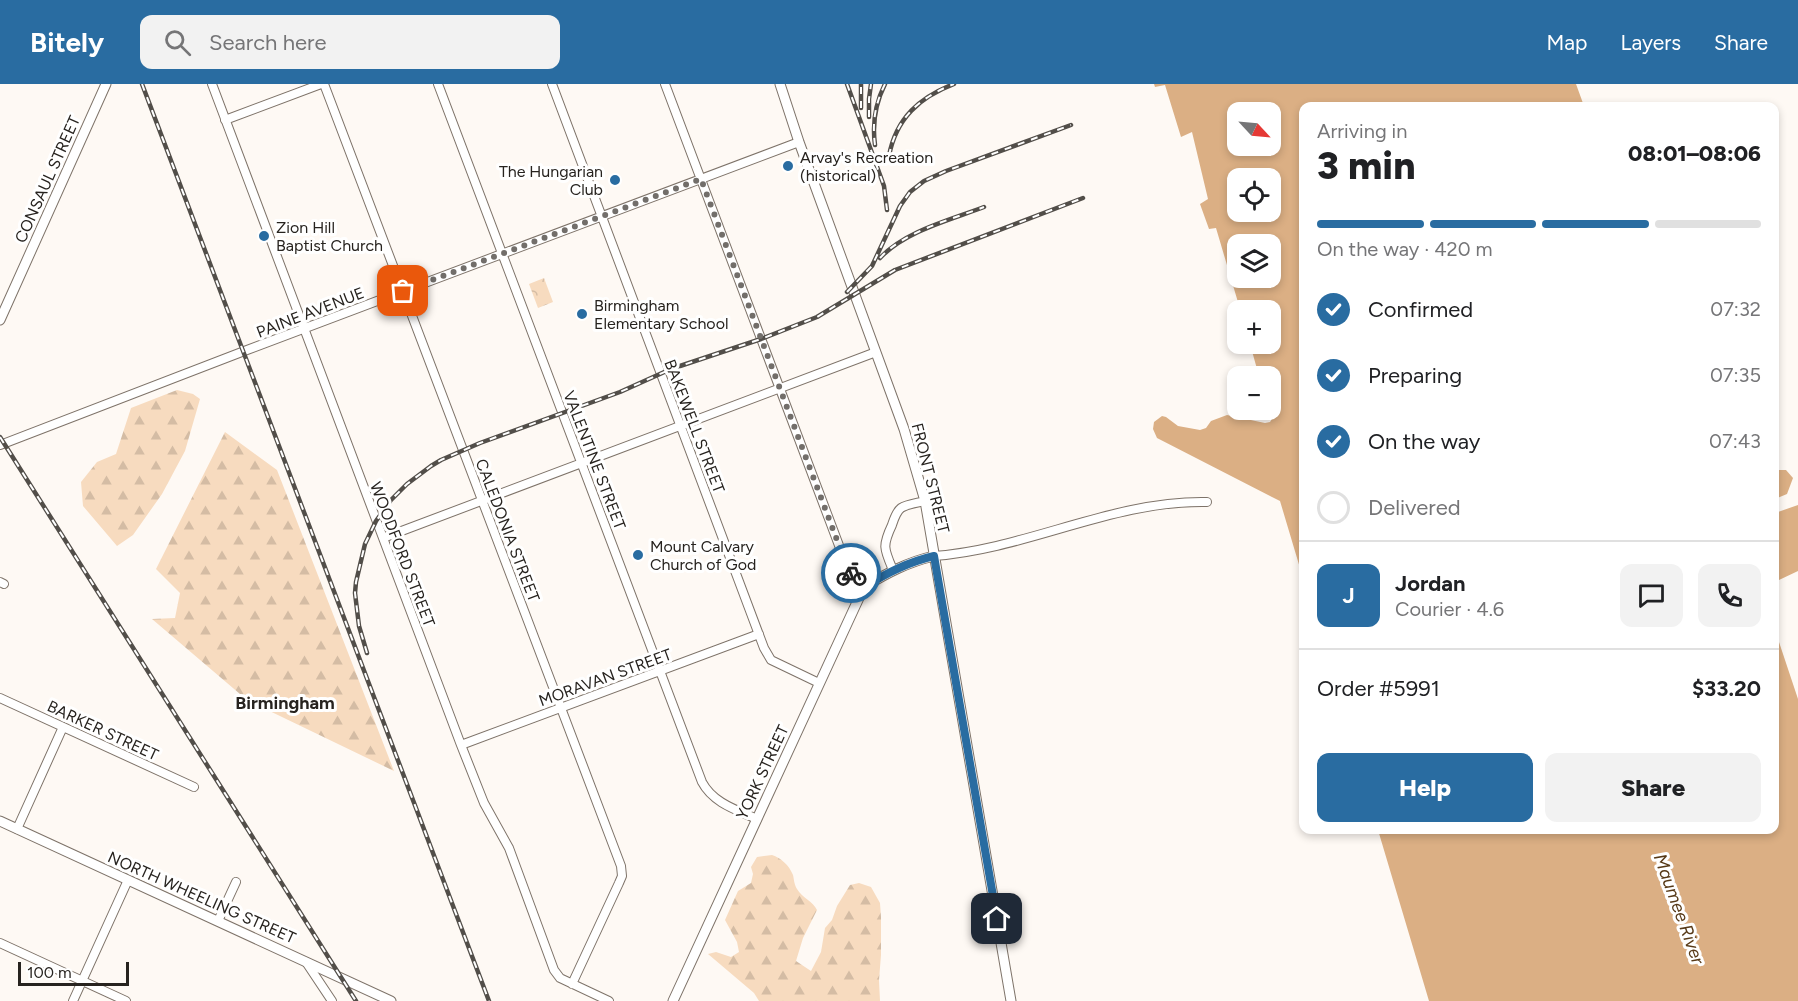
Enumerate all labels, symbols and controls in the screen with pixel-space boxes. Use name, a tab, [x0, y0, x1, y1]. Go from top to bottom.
search box	[140, 15, 560, 69]
text: Bitely	[30, 25, 104, 59]
icon: search	[161, 26, 194, 59]
text: Search here	[209, 29, 327, 56]
text: Map	[1547, 30, 1587, 55]
text: Layers	[1620, 30, 1681, 55]
text: Share	[1714, 30, 1768, 55]
north arrow	[1227, 102, 1281, 156]
map controls	[1227, 102, 1281, 420]
street label: CONSAUL STREET	[11, 113, 84, 246]
text: Arriving in	[1317, 119, 1407, 143]
text: 08:01–08:06	[1628, 140, 1761, 167]
text: 3 min	[1317, 142, 1415, 189]
place label: Arvay's Recreation (historical)	[800, 148, 933, 185]
marker: Arvay's Recreation (historical)	[781, 159, 795, 173]
place label: The Hungarian Club	[499, 162, 603, 199]
button: locate	[1227, 168, 1281, 222]
marker: The Hungarian Club	[608, 173, 622, 187]
place label: Zion Hill Baptist Church	[276, 218, 383, 255]
marker: Zion Hill Baptist Church	[257, 229, 271, 243]
button: layers	[1227, 234, 1281, 288]
text: On the way · 420 m	[1317, 237, 1493, 261]
pin	[377, 265, 428, 316]
icon: bag	[386, 274, 419, 307]
street label: PAINE AVENUE	[254, 283, 367, 342]
icon: check	[1317, 293, 1350, 326]
place label: Birmingham Elementary School	[594, 296, 728, 333]
text: Confirmed	[1368, 296, 1473, 323]
text: 07:32	[1710, 297, 1761, 321]
button: +	[1227, 300, 1281, 354]
marker: Birmingham Elementary School	[575, 307, 589, 321]
street label: BAKEWELL STREET	[660, 357, 729, 496]
icon: check	[1317, 359, 1350, 392]
text: Preparing	[1368, 362, 1462, 389]
text: 07:35	[1710, 363, 1761, 387]
button: −	[1227, 366, 1281, 420]
street label: VALENTINE STREET	[559, 388, 630, 532]
street label: FRONT STREET	[908, 421, 953, 535]
icon: check	[1317, 425, 1350, 458]
text: On the way	[1368, 428, 1480, 455]
text: 07:43	[1709, 429, 1761, 453]
street label: CALEDONIA STREET	[472, 456, 544, 604]
street label: WOODFORD STREET	[366, 479, 439, 629]
text: Delivered	[1368, 494, 1461, 521]
place label: Mount Calvary Church of God	[650, 537, 756, 574]
courier	[821, 543, 881, 603]
marker: Mount Calvary Church of God	[631, 548, 645, 562]
icon: bike	[835, 557, 868, 590]
button: chat	[1620, 564, 1683, 627]
button: phone	[1698, 564, 1761, 627]
text: Jordan	[1395, 570, 1466, 597]
text: J	[1342, 582, 1355, 609]
text: Courier · 4.6	[1395, 597, 1504, 621]
street label: MORAVAN STREET	[536, 645, 674, 710]
text: Order #5991	[1317, 675, 1440, 702]
text: $33.20	[1692, 675, 1761, 702]
district label: Birmingham	[235, 692, 335, 714]
street label: BARKER STREET	[44, 696, 161, 765]
street label: YORK STREET	[732, 722, 793, 823]
button: Help	[1317, 753, 1533, 822]
button: Share	[1545, 753, 1761, 822]
street label: NORTH WHEELING STREET	[105, 847, 299, 948]
water label: Maumee River	[1649, 851, 1709, 968]
pin	[971, 893, 1022, 944]
icon: home	[980, 902, 1013, 935]
scale bar	[18, 959, 129, 986]
text: 100 m	[27, 963, 72, 982]

